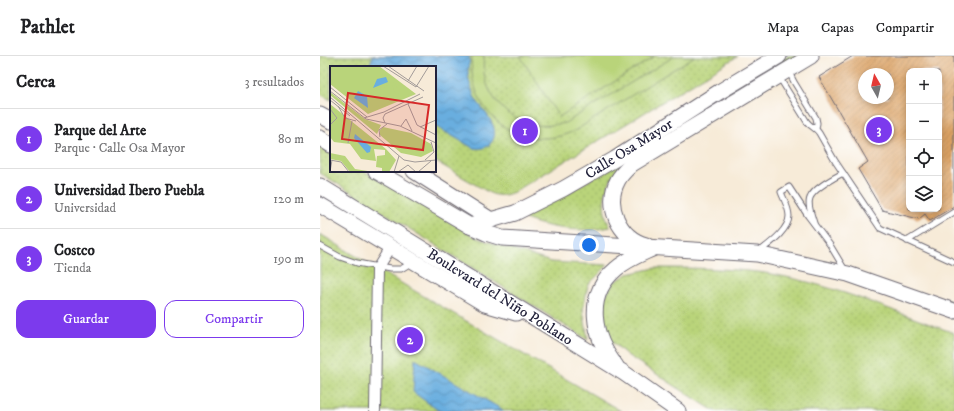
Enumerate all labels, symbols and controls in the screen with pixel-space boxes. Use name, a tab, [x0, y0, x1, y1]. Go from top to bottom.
text: Pathlet	[20, 16, 75, 39]
text: Mapa	[767, 19, 799, 37]
text: Capas	[821, 19, 854, 37]
text: Compartir	[876, 19, 934, 37]
inset map	[330, 66, 436, 172]
north arrow	[858, 68, 894, 104]
map controls	[906, 68, 942, 212]
button: +	[906, 68, 942, 104]
text: Cerca	[16, 71, 55, 93]
text: 3 resultados	[245, 74, 304, 90]
button: −	[906, 104, 942, 140]
street label: Calle Osa Mayor	[582, 114, 677, 184]
pin: 3	[866, 115, 892, 145]
pin: 1	[512, 116, 538, 146]
text: Parque del Arte	[54, 121, 146, 140]
text: 1	[27, 131, 31, 147]
text: 80 m	[278, 131, 304, 147]
text: Parque · Calle Osa Mayor	[54, 140, 185, 156]
button: locate	[906, 140, 942, 176]
button: layers	[906, 176, 942, 212]
text: Universidad Ibero Puebla	[54, 181, 204, 200]
text: 2	[26, 191, 32, 207]
text: 120 m	[273, 191, 304, 207]
text: Universidad	[54, 200, 116, 216]
your location	[579, 235, 599, 255]
text: Costco	[54, 241, 95, 260]
street label: Boulevard del Niño Poblano	[424, 244, 576, 350]
text: 3	[27, 251, 31, 267]
text: 190 m	[273, 251, 304, 267]
text: Tienda	[54, 260, 91, 276]
button: Guardar	[16, 300, 156, 338]
button: Compartir	[164, 300, 304, 338]
pin: 2	[397, 325, 423, 355]

